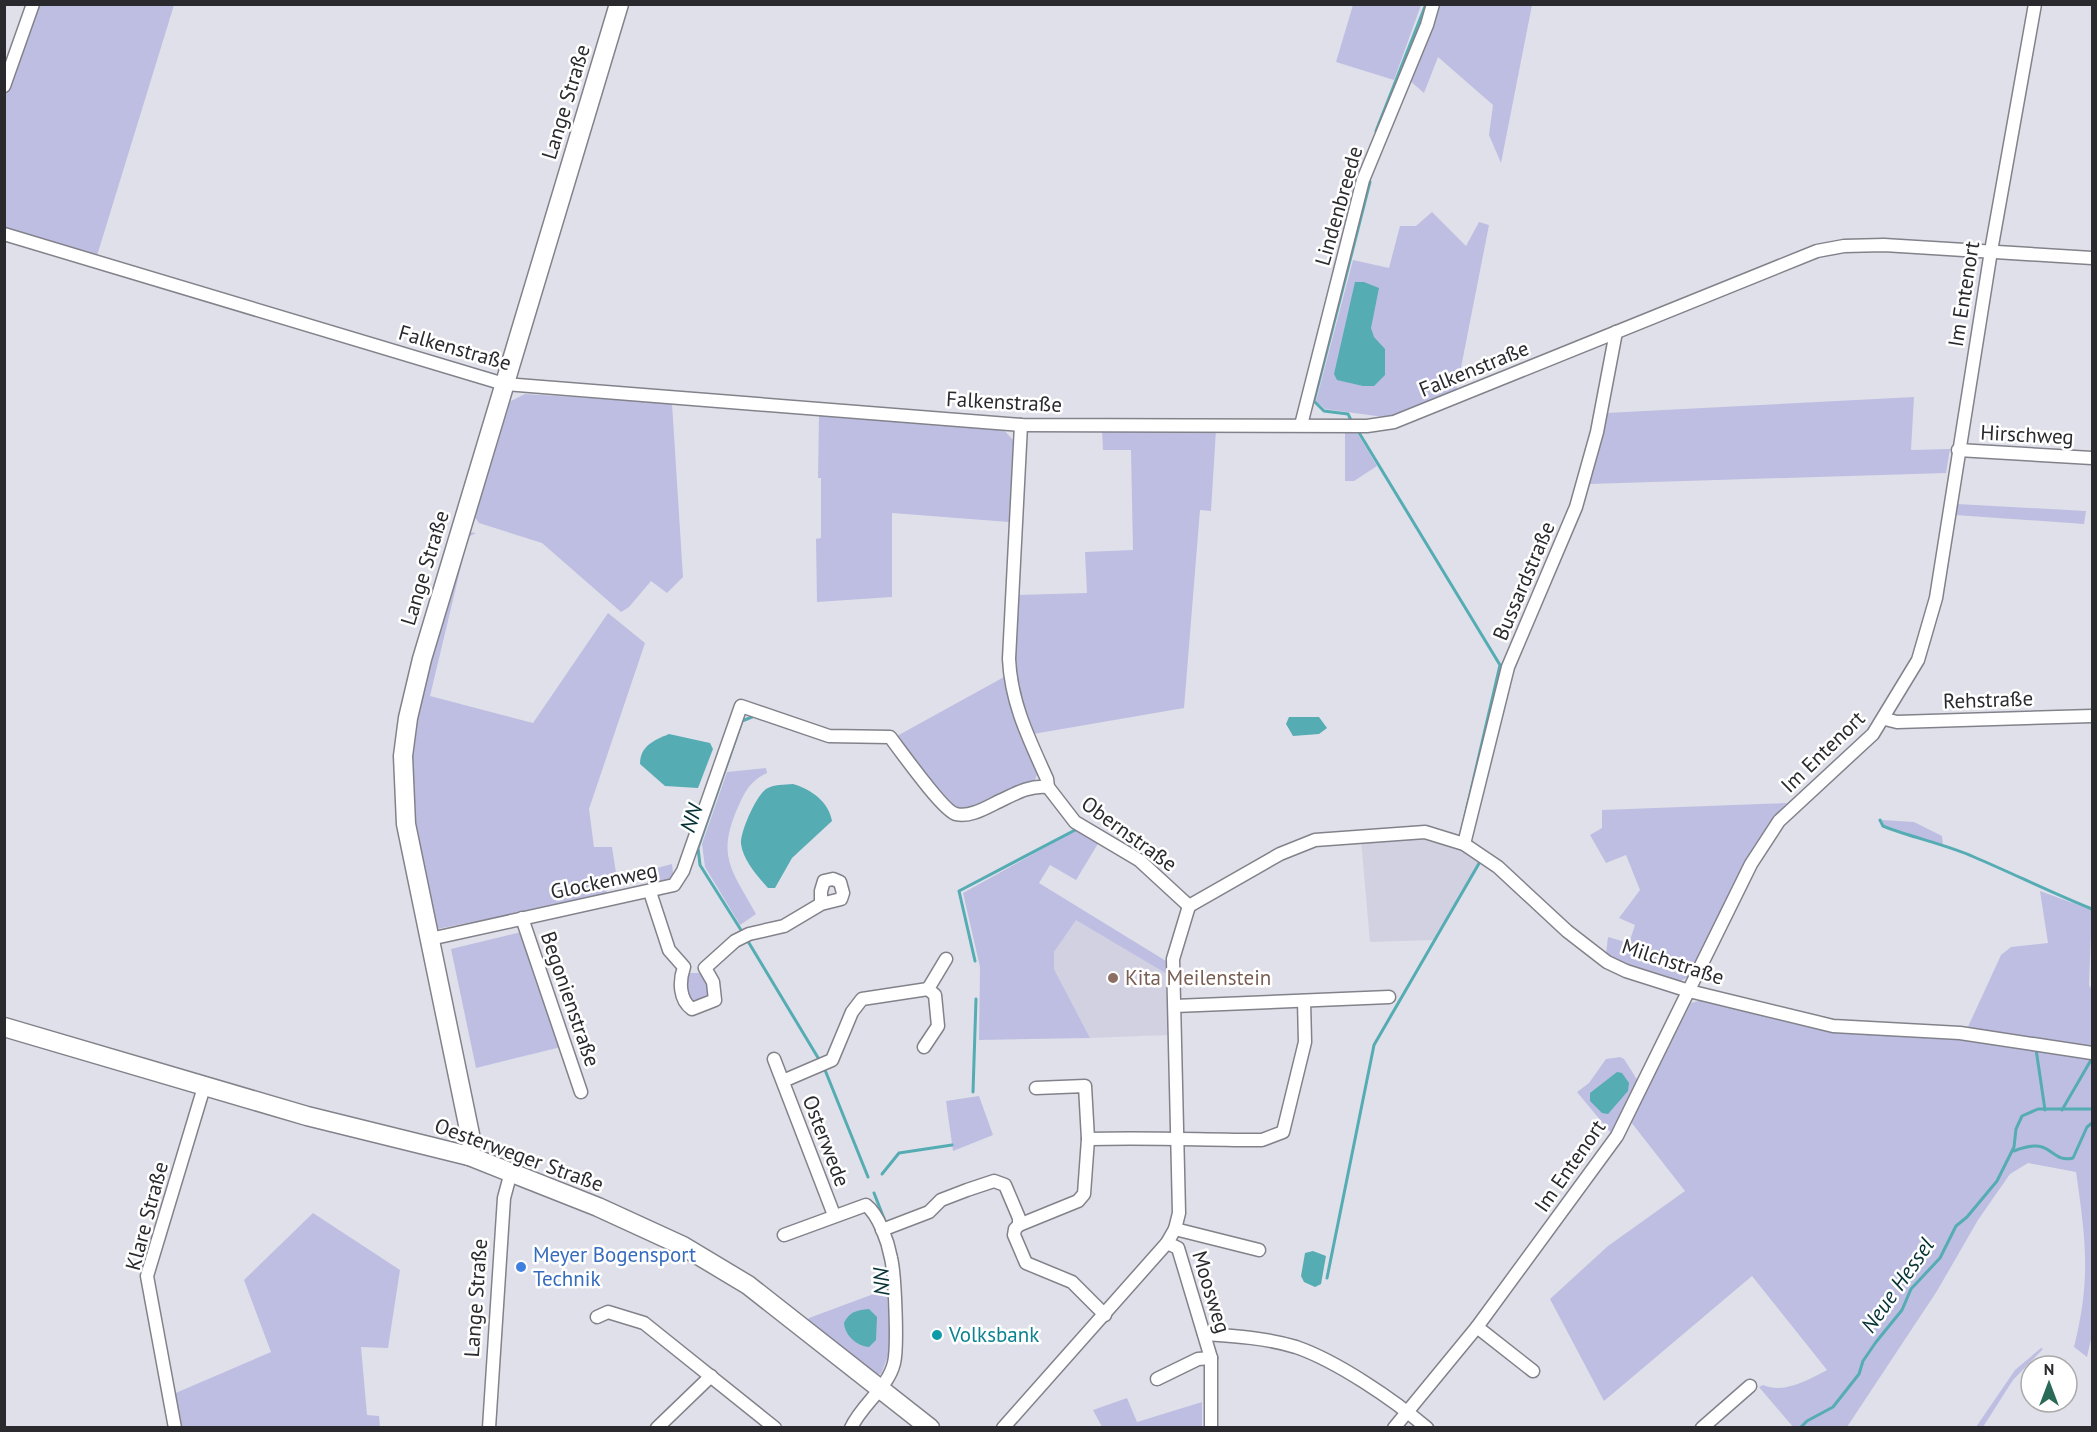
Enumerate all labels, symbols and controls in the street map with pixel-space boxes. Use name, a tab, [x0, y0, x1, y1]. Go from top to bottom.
street label: Lange Straße	[535, 41, 596, 163]
street label: Lindenbreede	[1309, 143, 1368, 269]
street label: Im Entenort	[1942, 239, 1985, 349]
street label: Falkenstraße	[396, 319, 515, 376]
street label: Falkenstraße	[1415, 334, 1533, 403]
street label: Falkenstraße	[945, 385, 1063, 418]
street label: Hirschweg	[1980, 419, 2074, 450]
street label: Lange Straße	[394, 507, 455, 629]
street label: Bussardstraße	[1486, 517, 1561, 644]
street label: Rehstraße	[1942, 684, 2034, 715]
street label: Im Entenort	[1775, 705, 1870, 798]
street label: Obernstraße	[1076, 790, 1182, 877]
water label: NN	[673, 799, 709, 836]
street label: Glockenweg	[548, 856, 660, 905]
street label: Begonienstraße	[535, 928, 606, 1070]
street label: Milchstraße	[1619, 932, 1728, 991]
place label: Kita Meilenstein	[1125, 964, 1271, 991]
marker: Kita Meilenstein	[1106, 971, 1120, 985]
street label: Osterwede	[797, 1091, 856, 1190]
street label: Oesterweger Straße	[431, 1111, 607, 1198]
street label: Im Entenort	[1528, 1114, 1611, 1217]
street label: Klare Straße	[119, 1158, 174, 1273]
water label: Neue Hessel	[1854, 1232, 1940, 1338]
street label: Lange Straße	[458, 1238, 493, 1358]
place label: Meyer Bogensport Technik	[533, 1241, 696, 1292]
street label: Moosweg	[1186, 1247, 1237, 1336]
marker: Meyer Bogensport Technik	[514, 1260, 528, 1274]
water label: NN	[866, 1267, 895, 1297]
place label: Volksbank	[948, 1321, 1039, 1348]
marker: Volksbank	[930, 1328, 944, 1342]
north arrow	[2019, 1354, 2079, 1414]
text: N	[2044, 1359, 2054, 1379]

